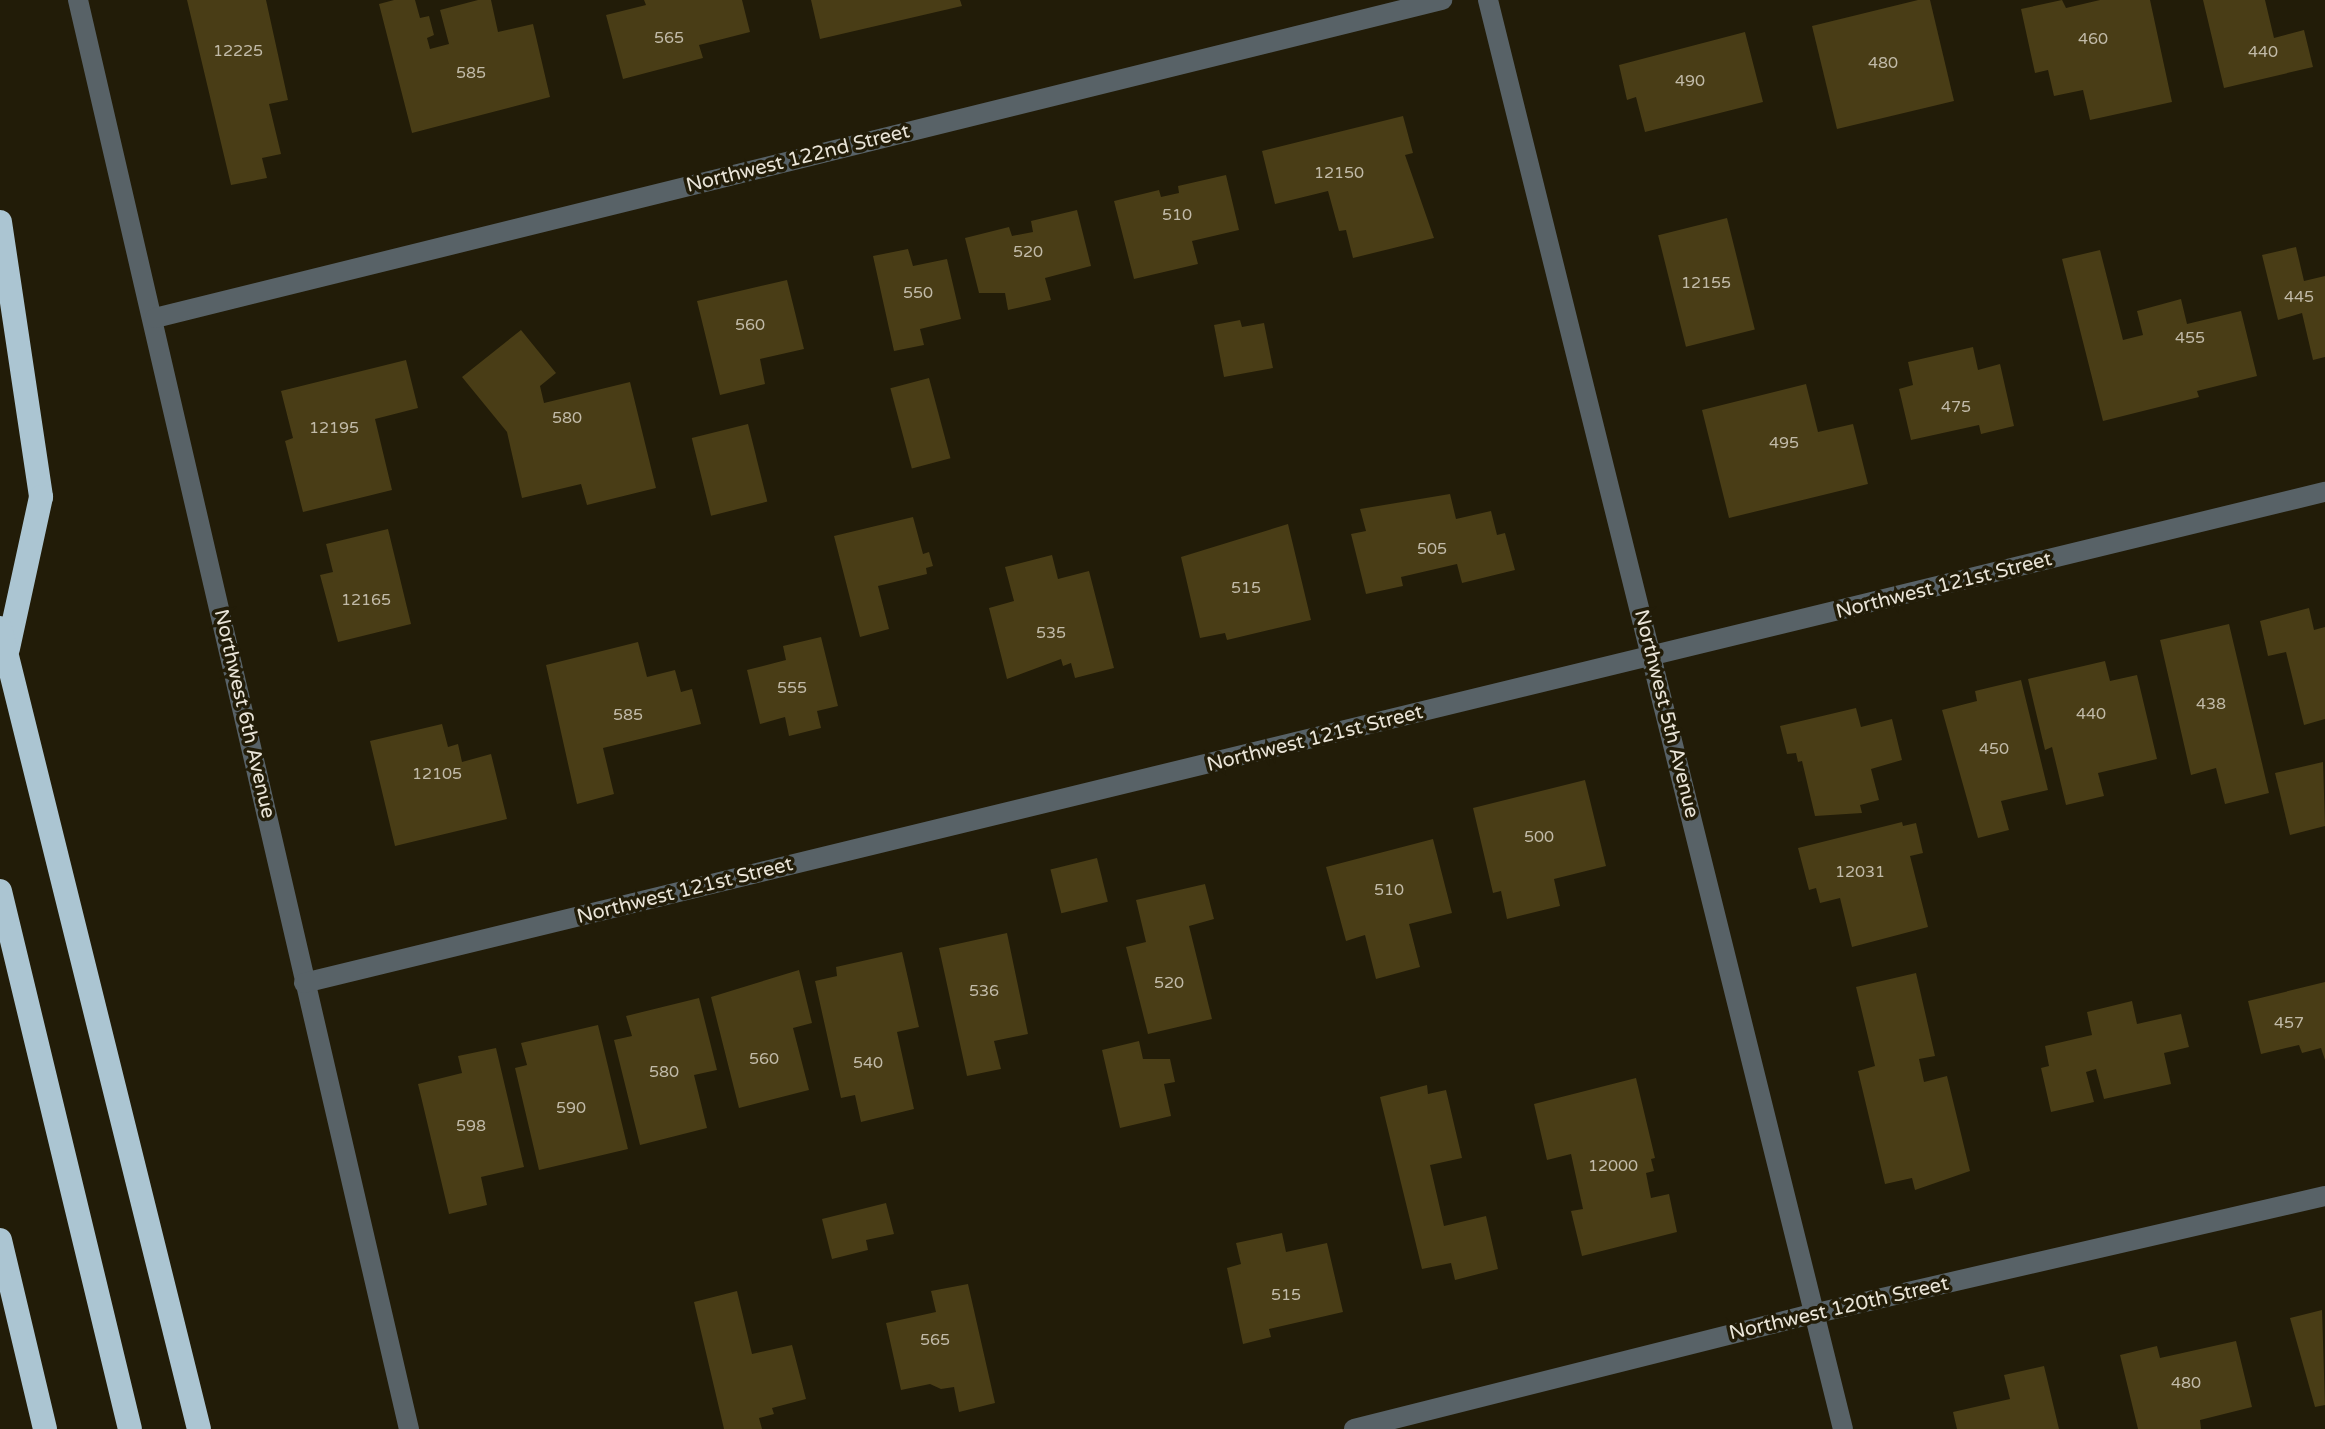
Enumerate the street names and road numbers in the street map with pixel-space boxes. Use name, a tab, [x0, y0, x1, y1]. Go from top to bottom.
street label: Northwest 122nd Street	[684, 120, 912, 198]
street label: Northwest 121st Street	[1833, 548, 2055, 624]
street label: Northwest 6th Avenue	[208, 607, 280, 821]
street label: Northwest 5th Avenue	[1628, 607, 1704, 821]
street label: Northwest 121st Street	[1204, 701, 1426, 777]
street label: Northwest 121st Street	[574, 853, 796, 929]
street label: Northwest 120th Street	[1727, 1272, 1951, 1346]

